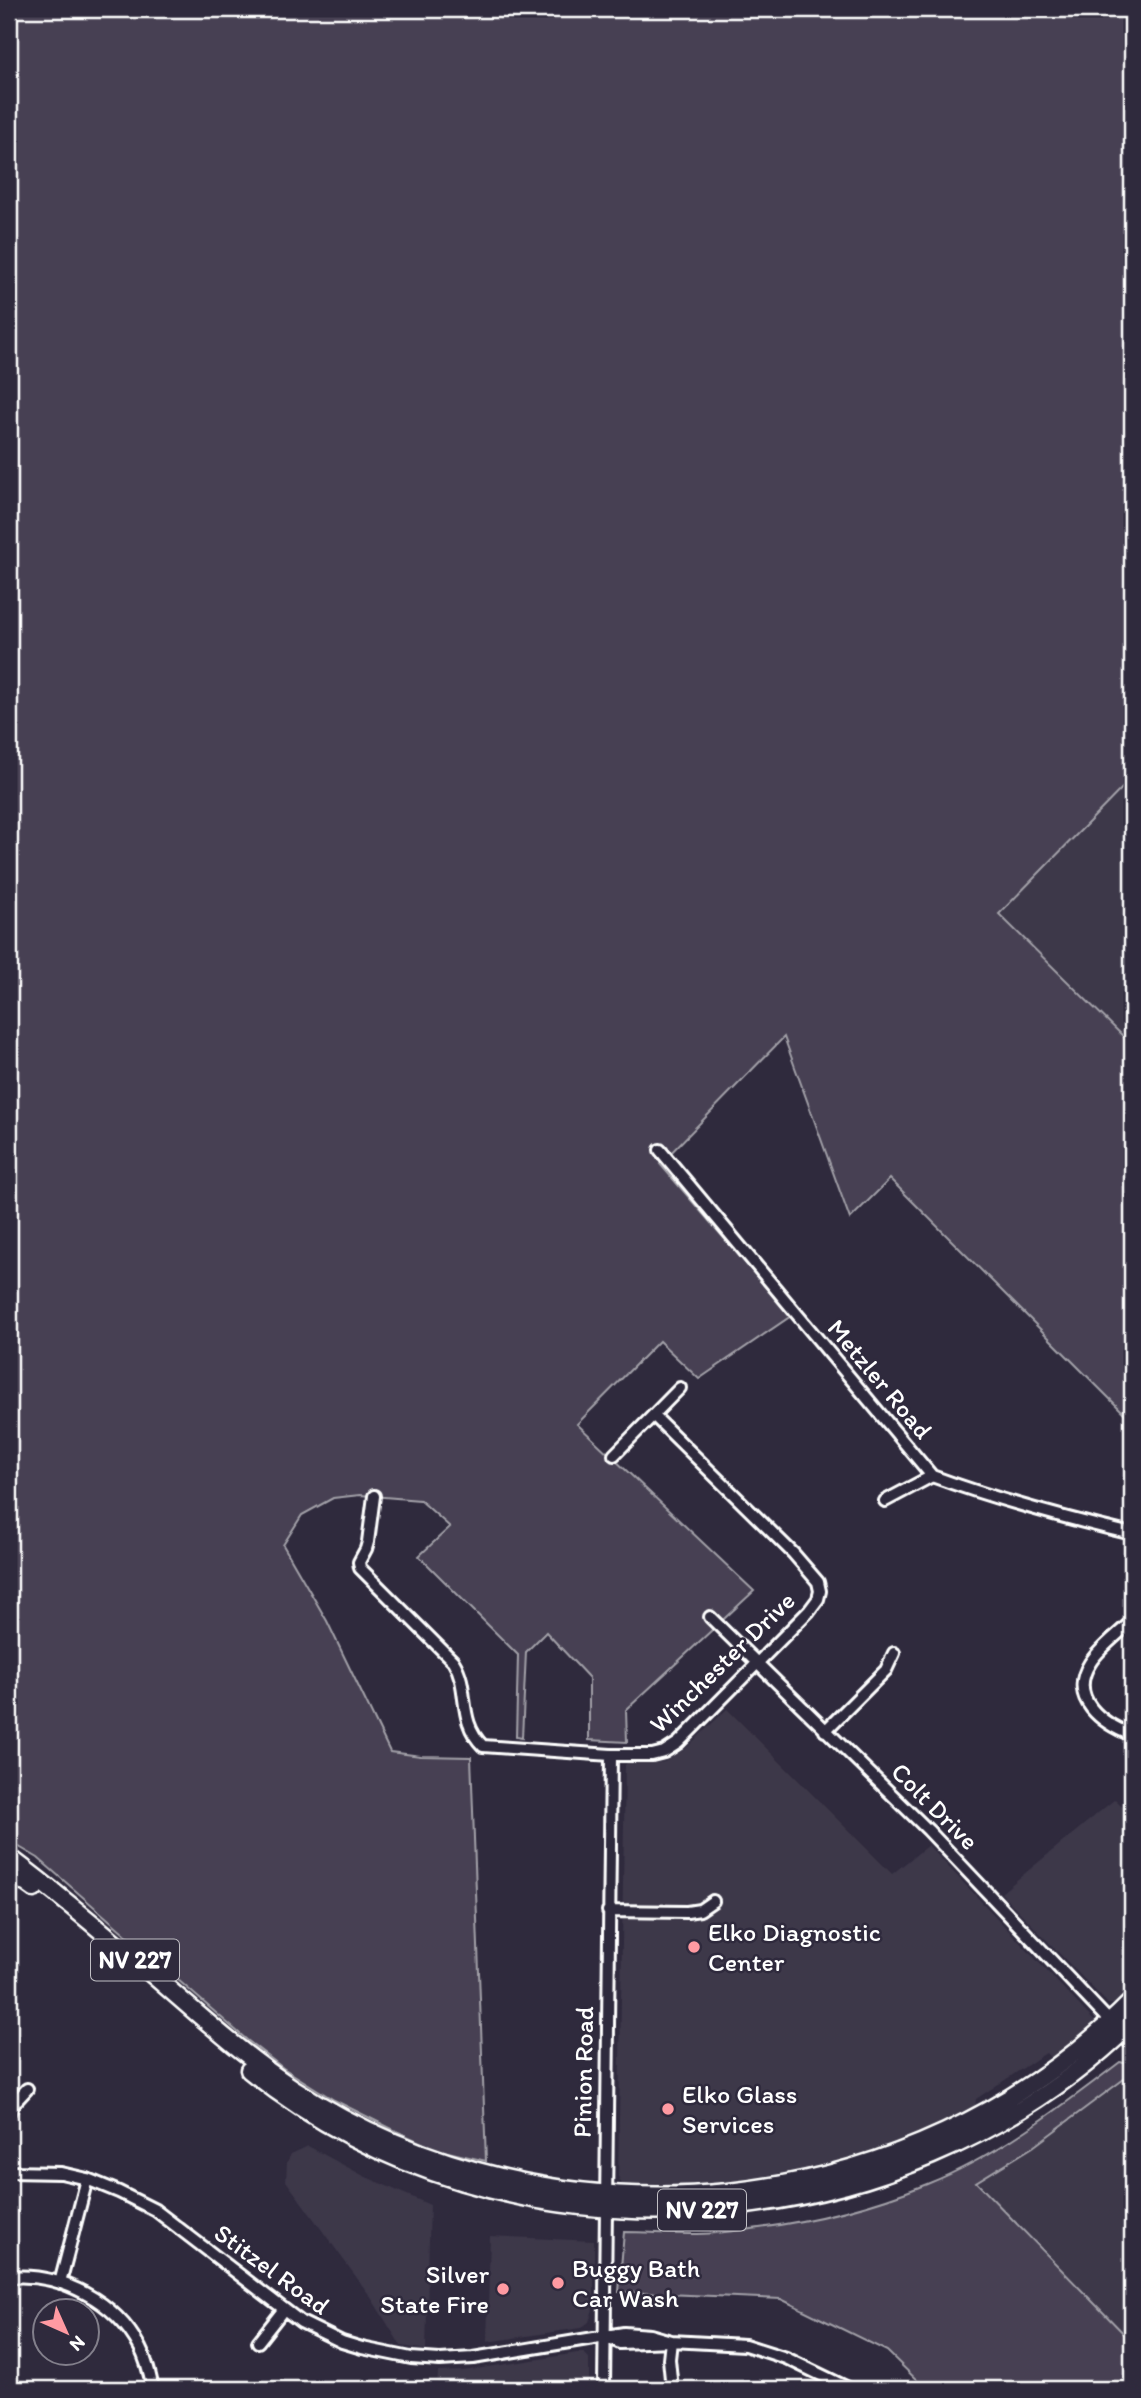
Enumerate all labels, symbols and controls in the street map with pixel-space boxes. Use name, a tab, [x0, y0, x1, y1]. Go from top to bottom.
street label: Metzler Road	[821, 1313, 939, 1446]
street label: Winchester Drive	[642, 1584, 802, 1740]
street label: Colt Drive	[884, 1755, 986, 1857]
place label: Elko Diagnostic Center	[708, 1916, 881, 1978]
marker: Elko Diagnostic Center	[686, 1939, 702, 1955]
road number: NV 227	[91, 1940, 179, 1980]
street label: Pinion Road	[566, 2006, 600, 2138]
place label: Elko Glass Services	[682, 2078, 797, 2140]
marker: Elko Glass Services	[660, 2101, 676, 2117]
road number: NV 227	[658, 2190, 746, 2230]
street label: Stitzel Road	[208, 2216, 336, 2322]
place label: Buggy Bath Car Wash	[572, 2252, 700, 2314]
place label: Silver State Fire	[380, 2258, 490, 2320]
marker: Buggy Bath Car Wash	[550, 2275, 566, 2291]
marker: Silver State Fire	[495, 2281, 511, 2297]
north arrow	[32, 2296, 102, 2366]
text: N	[65, 2331, 90, 2356]

